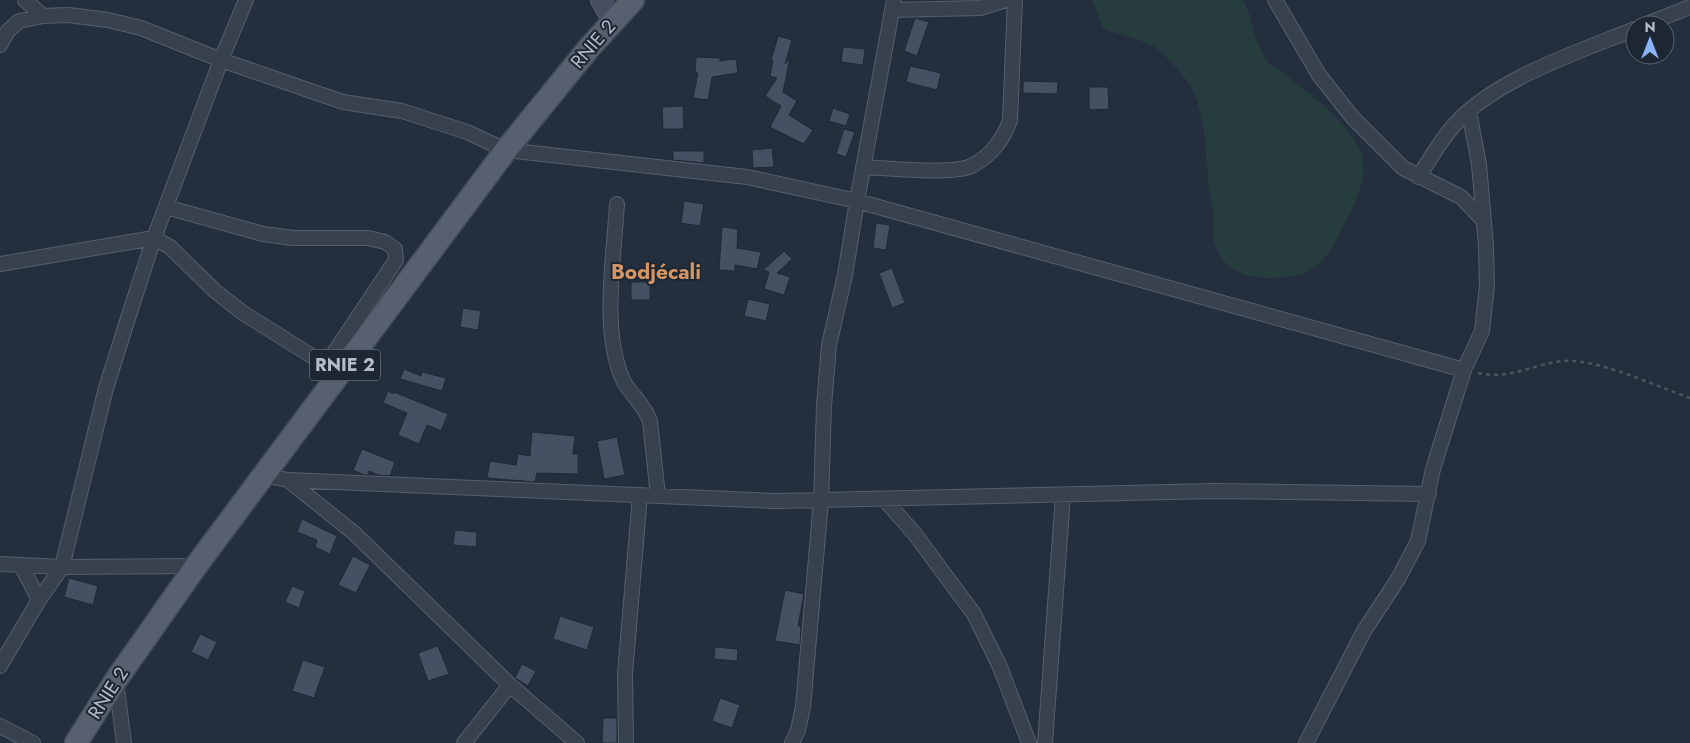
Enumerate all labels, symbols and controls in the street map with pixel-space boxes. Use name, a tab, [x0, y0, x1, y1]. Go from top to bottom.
street label: RNIE 2	[564, 14, 622, 74]
north arrow	[1625, 15, 1675, 65]
text: N	[1644, 17, 1656, 37]
district label: Bodjécali	[611, 257, 701, 287]
road number: RNIE 2	[310, 350, 380, 380]
street label: RNIE 2	[81, 662, 135, 724]

